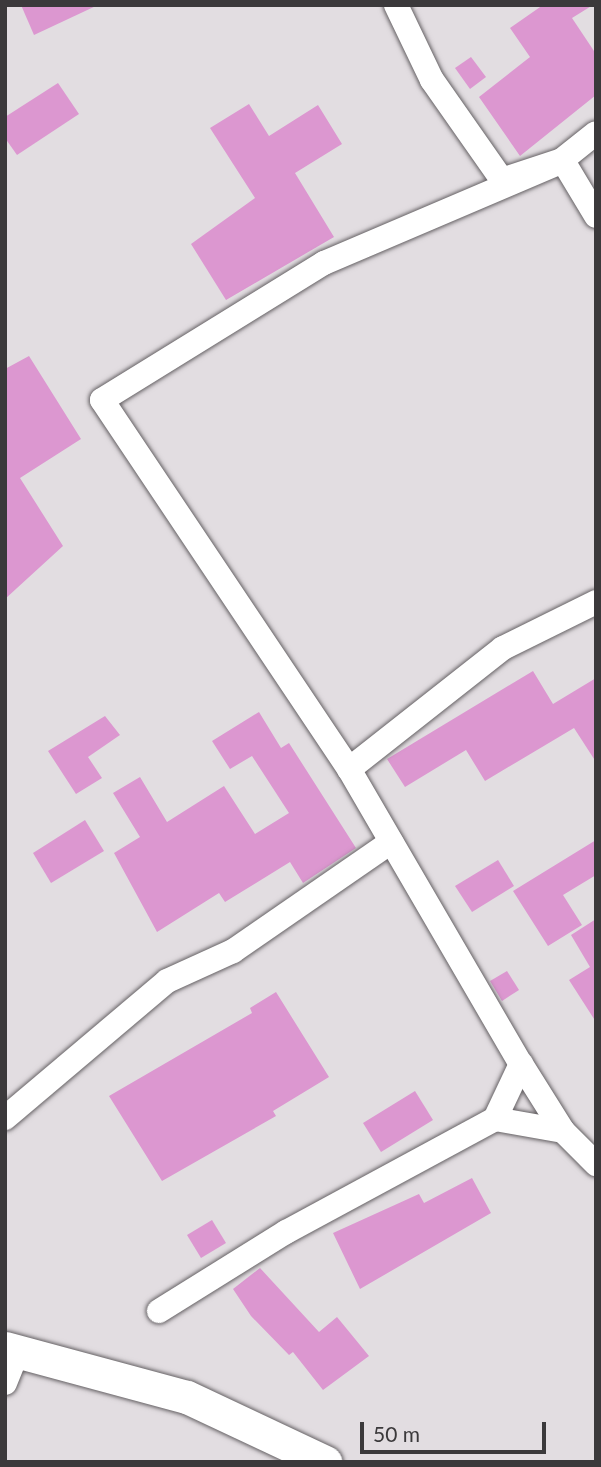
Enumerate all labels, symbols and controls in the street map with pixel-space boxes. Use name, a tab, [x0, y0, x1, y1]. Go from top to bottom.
scale bar	[363, 1408, 548, 1452]
text: 50 m	[373, 1421, 420, 1446]

